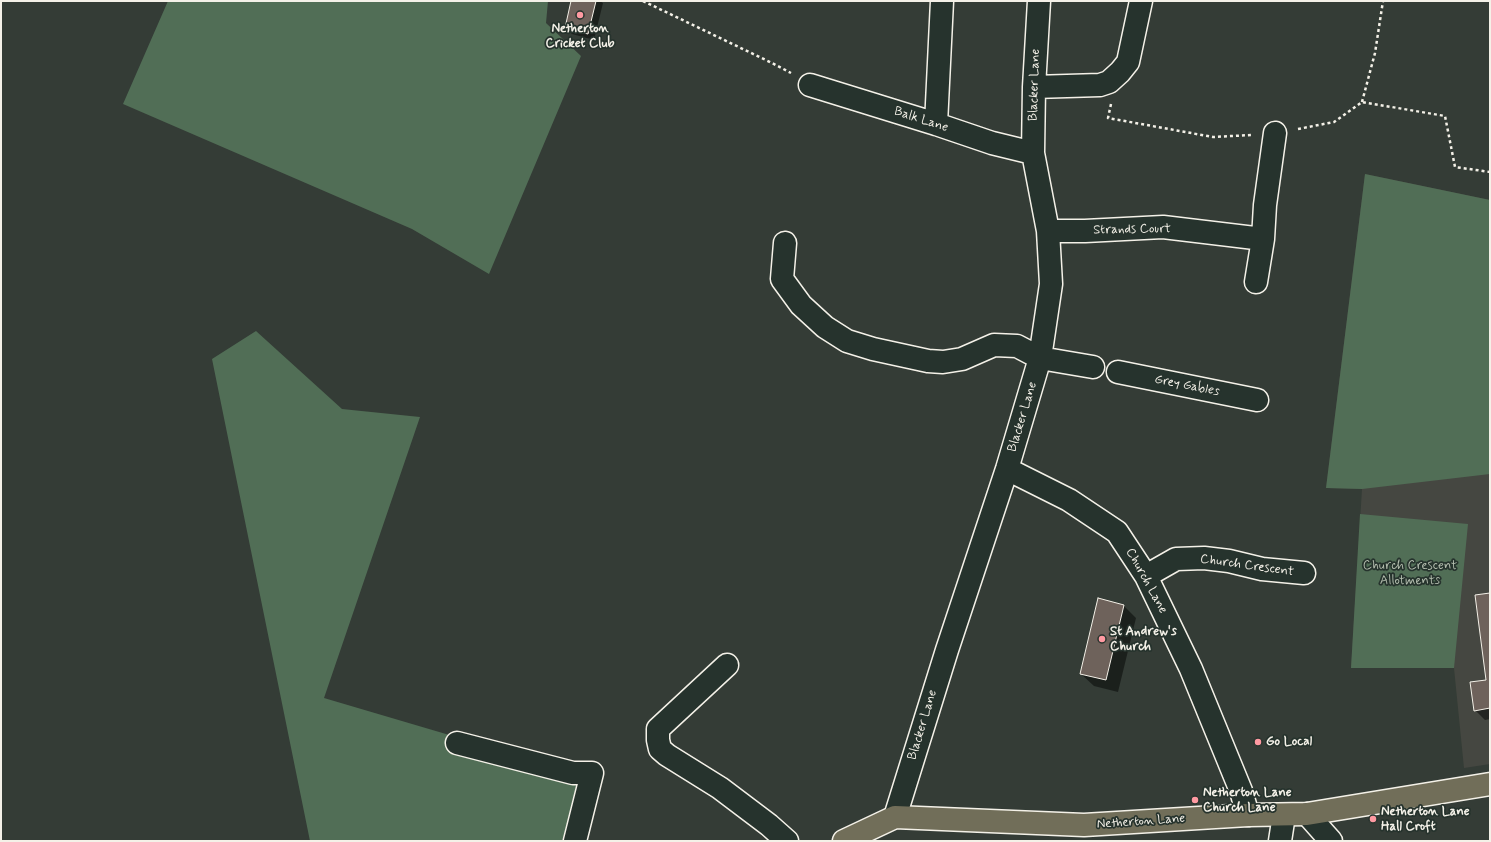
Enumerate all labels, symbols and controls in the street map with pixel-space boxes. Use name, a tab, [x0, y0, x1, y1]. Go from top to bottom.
marker: Netherton Cricket Club	[575, 10, 585, 20]
place label: Netherton Cricket Club	[545, 21, 615, 52]
street label: Blacker Lane	[1026, 49, 1044, 121]
street label: Balk Lane	[892, 104, 950, 136]
street label: Strands Court	[1093, 222, 1171, 238]
street label: Grey Gables	[1153, 372, 1221, 400]
street label: Blacker Lane	[1005, 380, 1041, 454]
street label: Church Lane	[1122, 546, 1170, 616]
street label: Church Crescent	[1199, 552, 1295, 580]
park label: Church Crescent Allotments	[1363, 558, 1457, 589]
place label: St Andrew's Church	[1110, 624, 1177, 655]
marker: St Andrew's Church	[1097, 634, 1107, 644]
street label: Blacker Lane	[905, 688, 941, 762]
place label: Go Local	[1266, 734, 1312, 750]
marker: Go Local	[1253, 737, 1263, 747]
place label: Netherton Lane Church Lane	[1203, 785, 1292, 816]
marker: Netherton Lane Church Lane	[1190, 795, 1200, 805]
place label: Netherton Lane Hall Croft	[1381, 804, 1470, 835]
street label: Netherton Lane	[1096, 811, 1186, 833]
marker: Netherton Lane Hall Croft	[1368, 814, 1378, 824]

